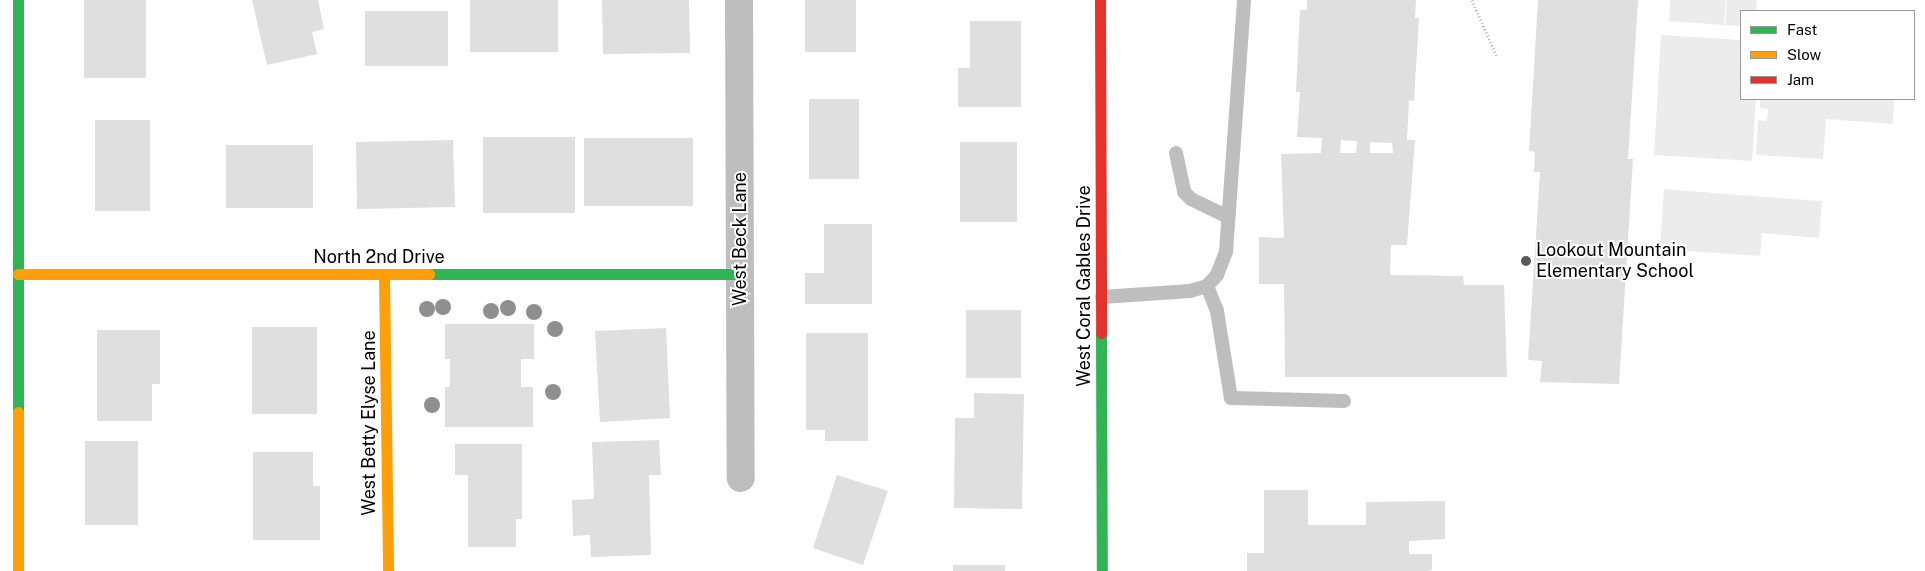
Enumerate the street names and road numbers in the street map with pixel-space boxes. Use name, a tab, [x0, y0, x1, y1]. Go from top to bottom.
street label: West Beck Lane	[729, 172, 751, 306]
street label: West Coral Gables Drive	[1073, 185, 1095, 387]
street label: North 2nd Drive	[313, 246, 445, 268]
street label: West Betty Elyse Lane	[358, 330, 380, 516]

